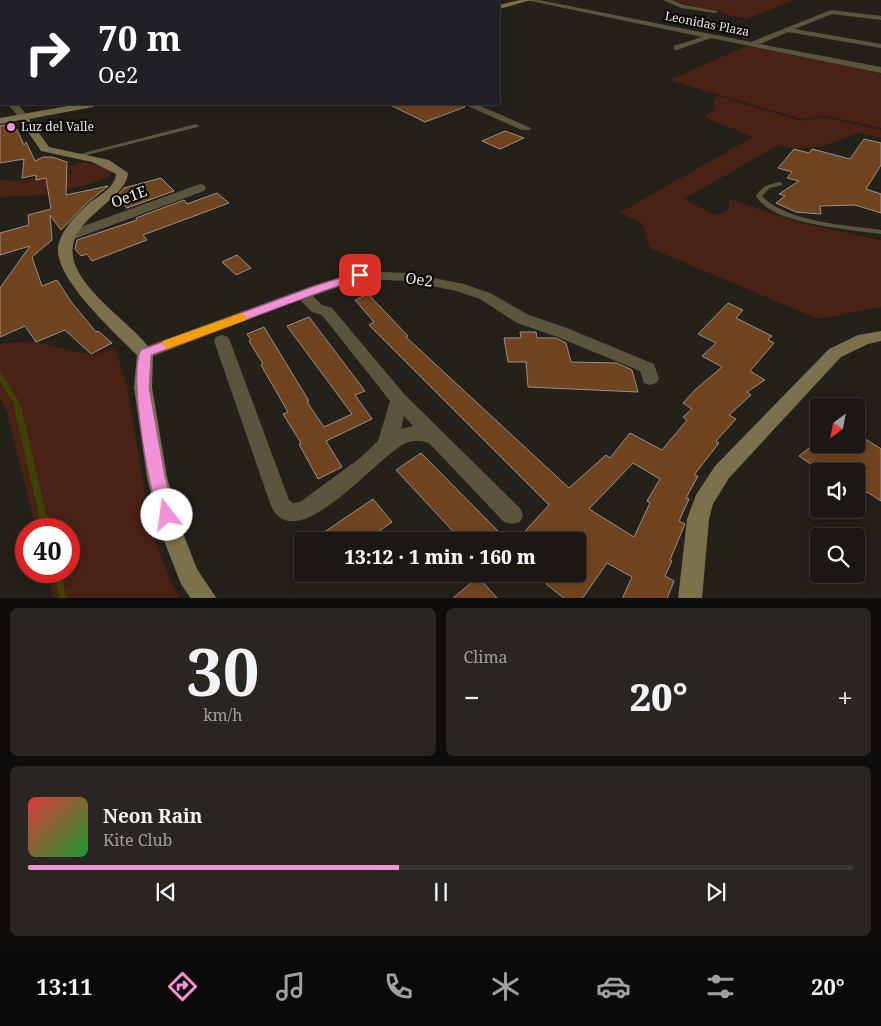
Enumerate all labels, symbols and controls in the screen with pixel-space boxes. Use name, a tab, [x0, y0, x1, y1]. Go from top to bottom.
street label: Leonidas Plaza	[663, 7, 751, 40]
text: 70 m	[98, 14, 181, 61]
icon: right	[15, 20, 80, 85]
text: Oe2	[98, 59, 138, 89]
place label: Luz del Valle	[21, 118, 94, 135]
marker: Luz del Valle	[5, 121, 17, 133]
street label: Oe1E	[108, 180, 149, 212]
pin	[339, 254, 381, 296]
icon: arrive	[346, 261, 374, 289]
street label: Oe2	[404, 267, 434, 291]
north arrow	[810, 398, 865, 452]
map controls	[810, 398, 865, 583]
button: sound	[810, 463, 865, 518]
position arrow	[140, 488, 192, 540]
speed limit sign: 40	[15, 518, 80, 583]
button: search	[810, 528, 865, 583]
text: 13:12 · 1 min · 160 m	[344, 544, 536, 570]
text: 30	[186, 627, 259, 715]
text: Clima	[464, 646, 508, 668]
text: 20°	[629, 670, 688, 722]
text: −	[464, 678, 480, 716]
text: +	[837, 678, 853, 716]
text: km/h	[203, 704, 242, 726]
text: Neon Rain	[103, 803, 202, 829]
text: Kite Club	[103, 829, 172, 851]
icon: previous	[152, 878, 180, 906]
icon: pause	[427, 878, 455, 906]
icon: next	[702, 878, 730, 906]
icon: directions	[165, 969, 200, 1004]
icon: music	[273, 969, 308, 1004]
icon: phone	[381, 969, 416, 1004]
icon: climate	[488, 969, 523, 1004]
icon: car	[596, 969, 631, 1004]
icon: filters	[703, 969, 738, 1004]
text: 13:11	[36, 971, 93, 1001]
text: 20°	[811, 971, 845, 1001]

